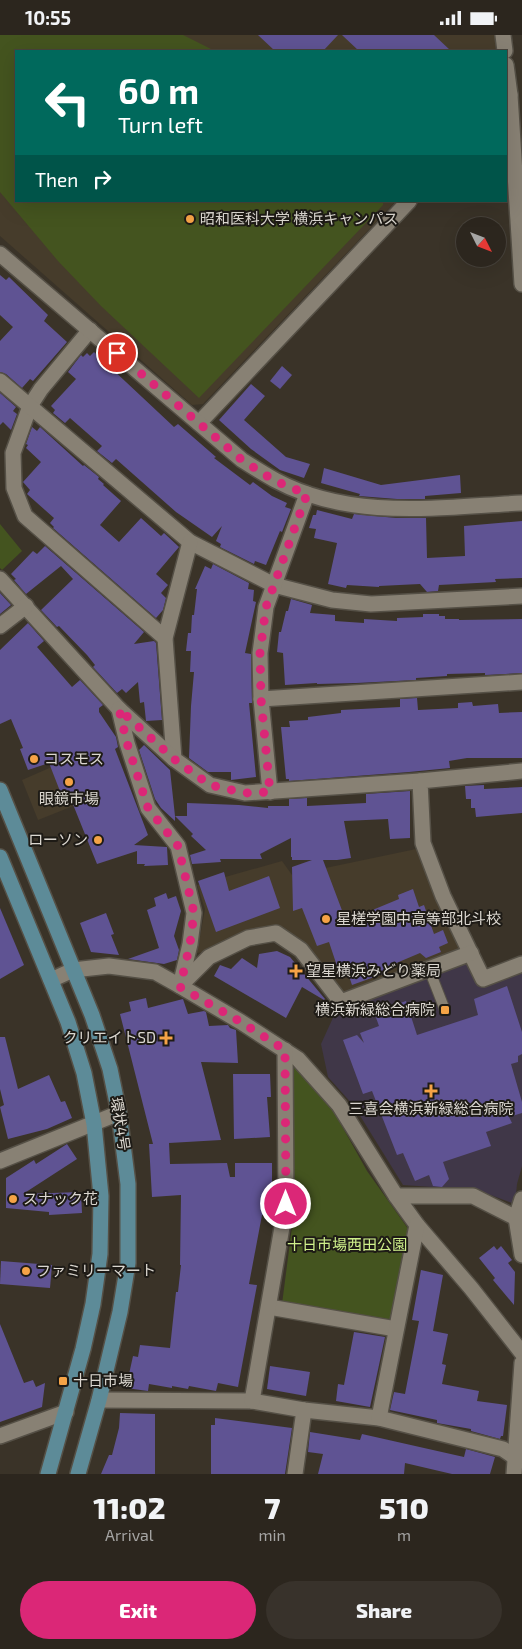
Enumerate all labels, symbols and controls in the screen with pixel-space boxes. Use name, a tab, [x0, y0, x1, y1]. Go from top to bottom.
text: 10:55	[25, 6, 71, 29]
text: 60 m	[118, 69, 199, 111]
icon: left	[35, 70, 100, 135]
text: Turn left	[118, 111, 203, 137]
icon: right	[88, 165, 116, 193]
text: Then	[35, 168, 78, 191]
place label: 昭和医科大学 横浜キャンパス	[200, 209, 398, 227]
marker: 昭和医科大学 横浜キャンパス	[184, 213, 196, 225]
north arrow	[456, 217, 506, 267]
map controls	[456, 217, 506, 267]
pin	[96, 332, 138, 374]
icon: arrive	[103, 339, 131, 367]
place label: コスモス	[44, 749, 104, 767]
marker: コスモス	[28, 753, 40, 765]
marker: 眼鏡市場	[63, 776, 75, 788]
place label: 眼鏡市場	[39, 789, 99, 807]
place label: ローソン	[28, 830, 88, 848]
marker: ローソン	[92, 834, 104, 846]
place label: 星槎学園中高等部北斗校	[336, 909, 501, 927]
marker: 星槎学園中高等部北斗校	[320, 913, 332, 925]
place label: 望星横浜みどり薬局	[306, 961, 441, 979]
marker: 望星横浜みどり薬局	[290, 965, 302, 977]
place label: 横浜新緑総合病院	[315, 1000, 435, 1018]
marker: 横浜新緑総合病院	[439, 1004, 451, 1016]
place label: クリエイトSD	[63, 1028, 156, 1046]
marker: クリエイトSD	[160, 1032, 172, 1044]
marker: 三喜会横浜新緑総合病院	[424, 1084, 438, 1098]
street label: 環状4号	[108, 1096, 134, 1152]
place label: 三喜会横浜新緑総合病院	[348, 1099, 514, 1117]
position arrow	[259, 1177, 311, 1229]
place label: スナック花	[23, 1189, 98, 1207]
marker: スナック花	[7, 1193, 19, 1205]
park label: 十日市場西田公園	[287, 1235, 407, 1253]
place label: ファミリーマート	[36, 1261, 156, 1279]
marker: ファミリーマート	[20, 1265, 32, 1277]
place label: 十日市場	[73, 1371, 133, 1389]
marker: 十日市場	[57, 1375, 69, 1387]
text: 11:02	[93, 1489, 165, 1525]
text: 7	[264, 1489, 280, 1525]
text: 510	[379, 1489, 429, 1525]
text: Arrival	[105, 1525, 154, 1544]
text: min	[259, 1525, 286, 1544]
text: m	[397, 1525, 411, 1544]
button: Exit	[20, 1581, 256, 1639]
button: Share	[266, 1581, 502, 1639]

